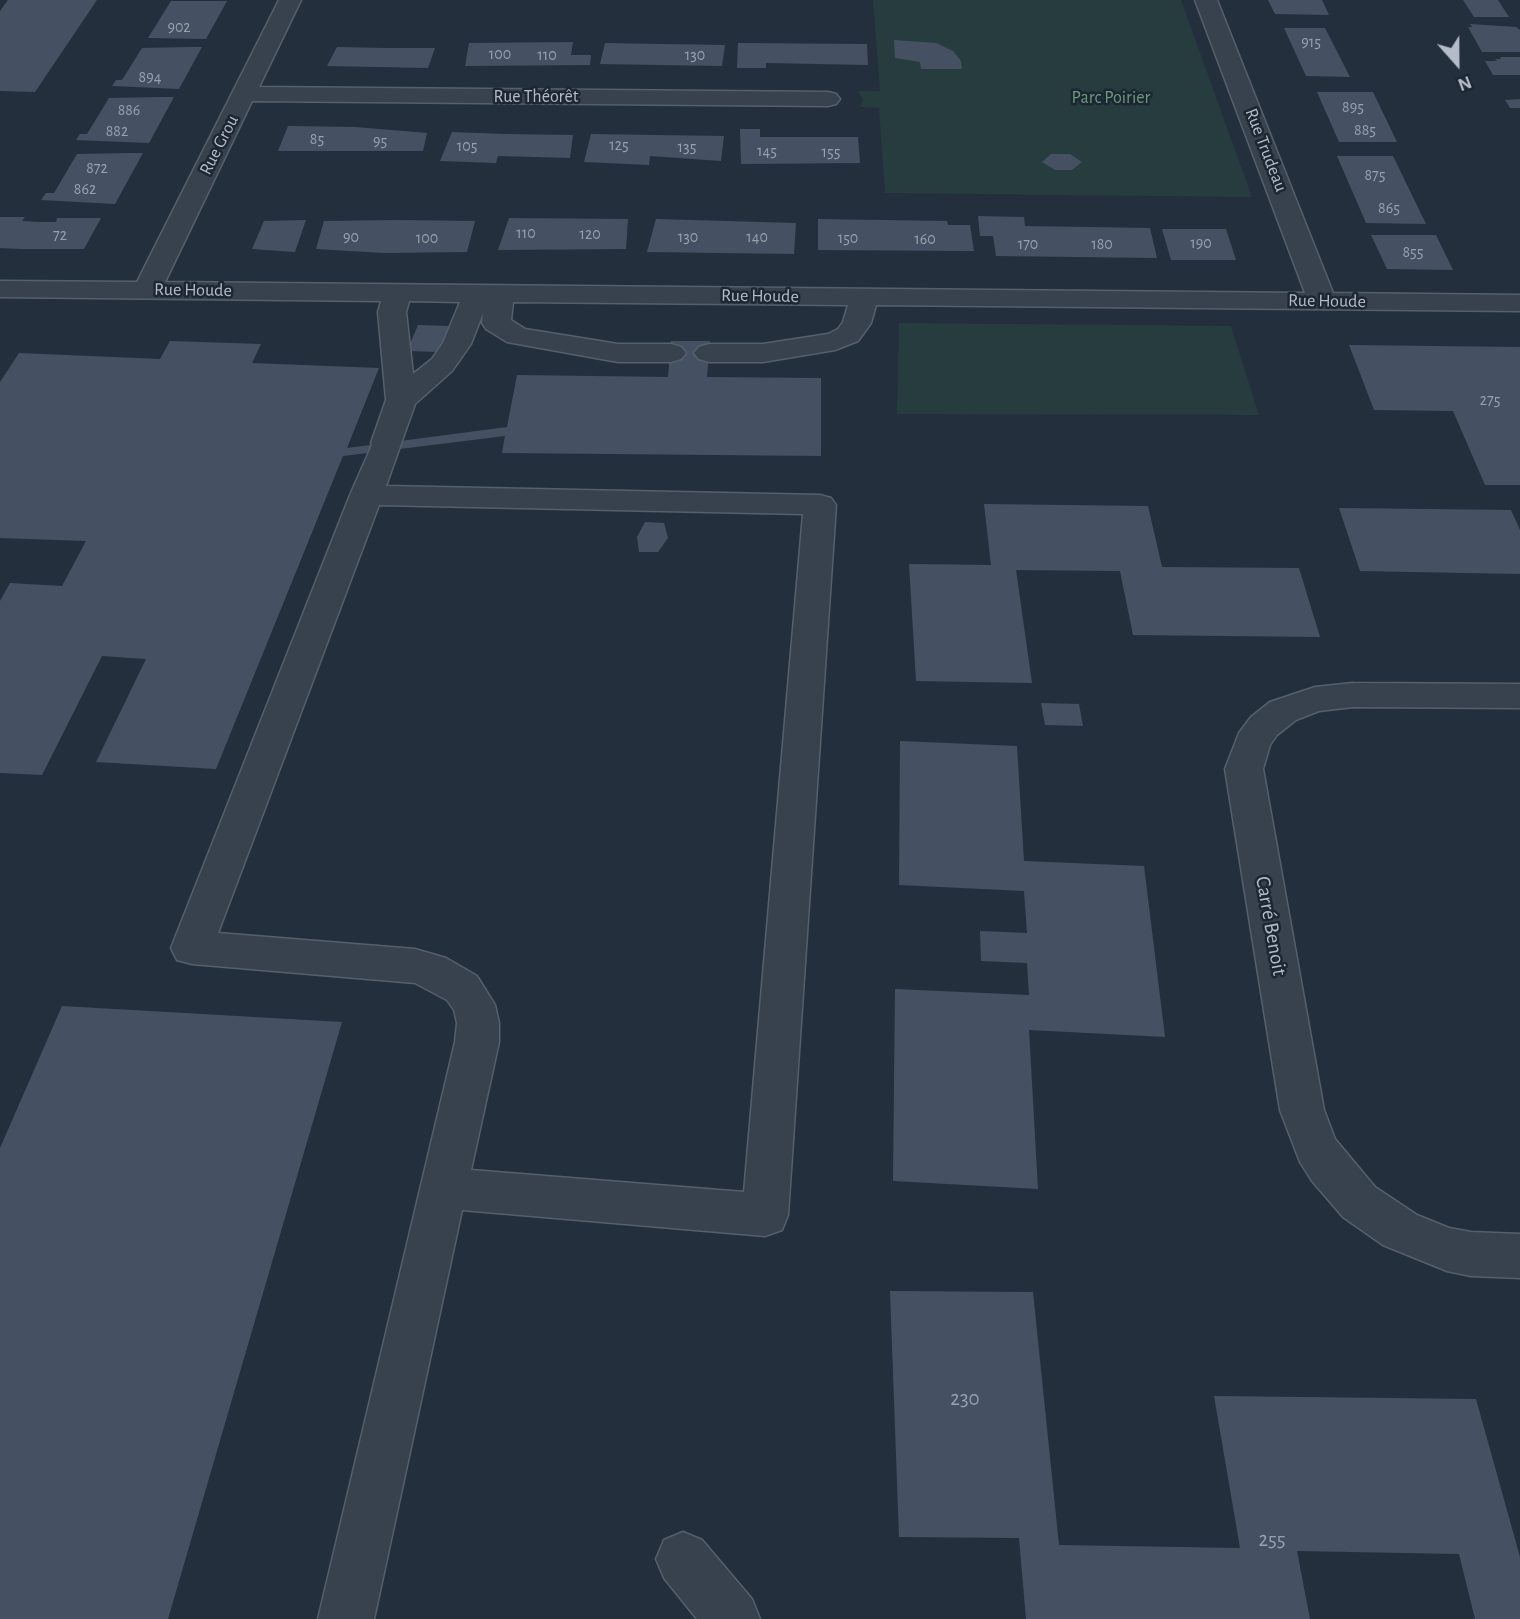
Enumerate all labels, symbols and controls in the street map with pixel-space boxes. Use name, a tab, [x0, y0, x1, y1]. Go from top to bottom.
house number: 902	[167, 17, 191, 37]
north arrow	[1422, 28, 1492, 98]
house number: 915	[1301, 32, 1321, 52]
house number: 100	[489, 44, 511, 64]
house number: 110	[537, 45, 557, 65]
house number: 130	[685, 45, 705, 65]
house number: 894	[139, 67, 161, 87]
text: N	[1455, 72, 1474, 94]
street label: Rue Théorêt	[494, 86, 578, 108]
park label: Parc Poirier	[1072, 87, 1150, 109]
house number: 895	[1342, 97, 1364, 117]
house number: 886	[118, 100, 140, 120]
street label: Rue Trudeau	[1240, 105, 1292, 195]
street label: Rue Grou	[195, 111, 243, 179]
house number: 885	[1354, 120, 1376, 140]
house number: 882	[106, 121, 128, 141]
house number: 85	[310, 129, 324, 149]
house number: 95	[373, 131, 387, 151]
house number: 125	[609, 135, 629, 155]
house number: 105	[457, 136, 477, 156]
house number: 135	[678, 137, 696, 157]
house number: 145	[757, 141, 777, 161]
house number: 155	[822, 142, 840, 162]
house number: 872	[86, 158, 108, 178]
house number: 875	[1365, 165, 1385, 185]
house number: 862	[74, 179, 96, 199]
house number: 865	[1378, 198, 1400, 218]
house number: 110	[516, 223, 536, 243]
house number: 120	[579, 224, 601, 244]
house number: 72	[53, 225, 67, 245]
house number: 90	[343, 227, 359, 247]
house number: 130	[678, 227, 698, 247]
house number: 140	[746, 227, 768, 247]
house number: 100	[416, 228, 438, 248]
house number: 150	[838, 228, 858, 248]
house number: 160	[914, 229, 936, 249]
house number: 190	[1190, 233, 1212, 253]
house number: 170	[1018, 234, 1038, 254]
house number: 180	[1091, 234, 1113, 254]
house number: 855	[1403, 242, 1423, 262]
street label: Rue Houde	[154, 279, 232, 301]
street label: Rue Houde	[721, 285, 799, 307]
street label: Rue Houde	[1288, 290, 1366, 312]
house number: 275	[1480, 390, 1500, 410]
street label: Carré Benoit	[1250, 874, 1292, 978]
house number: 230	[950, 1386, 980, 1412]
house number: 255	[1258, 1527, 1286, 1553]

